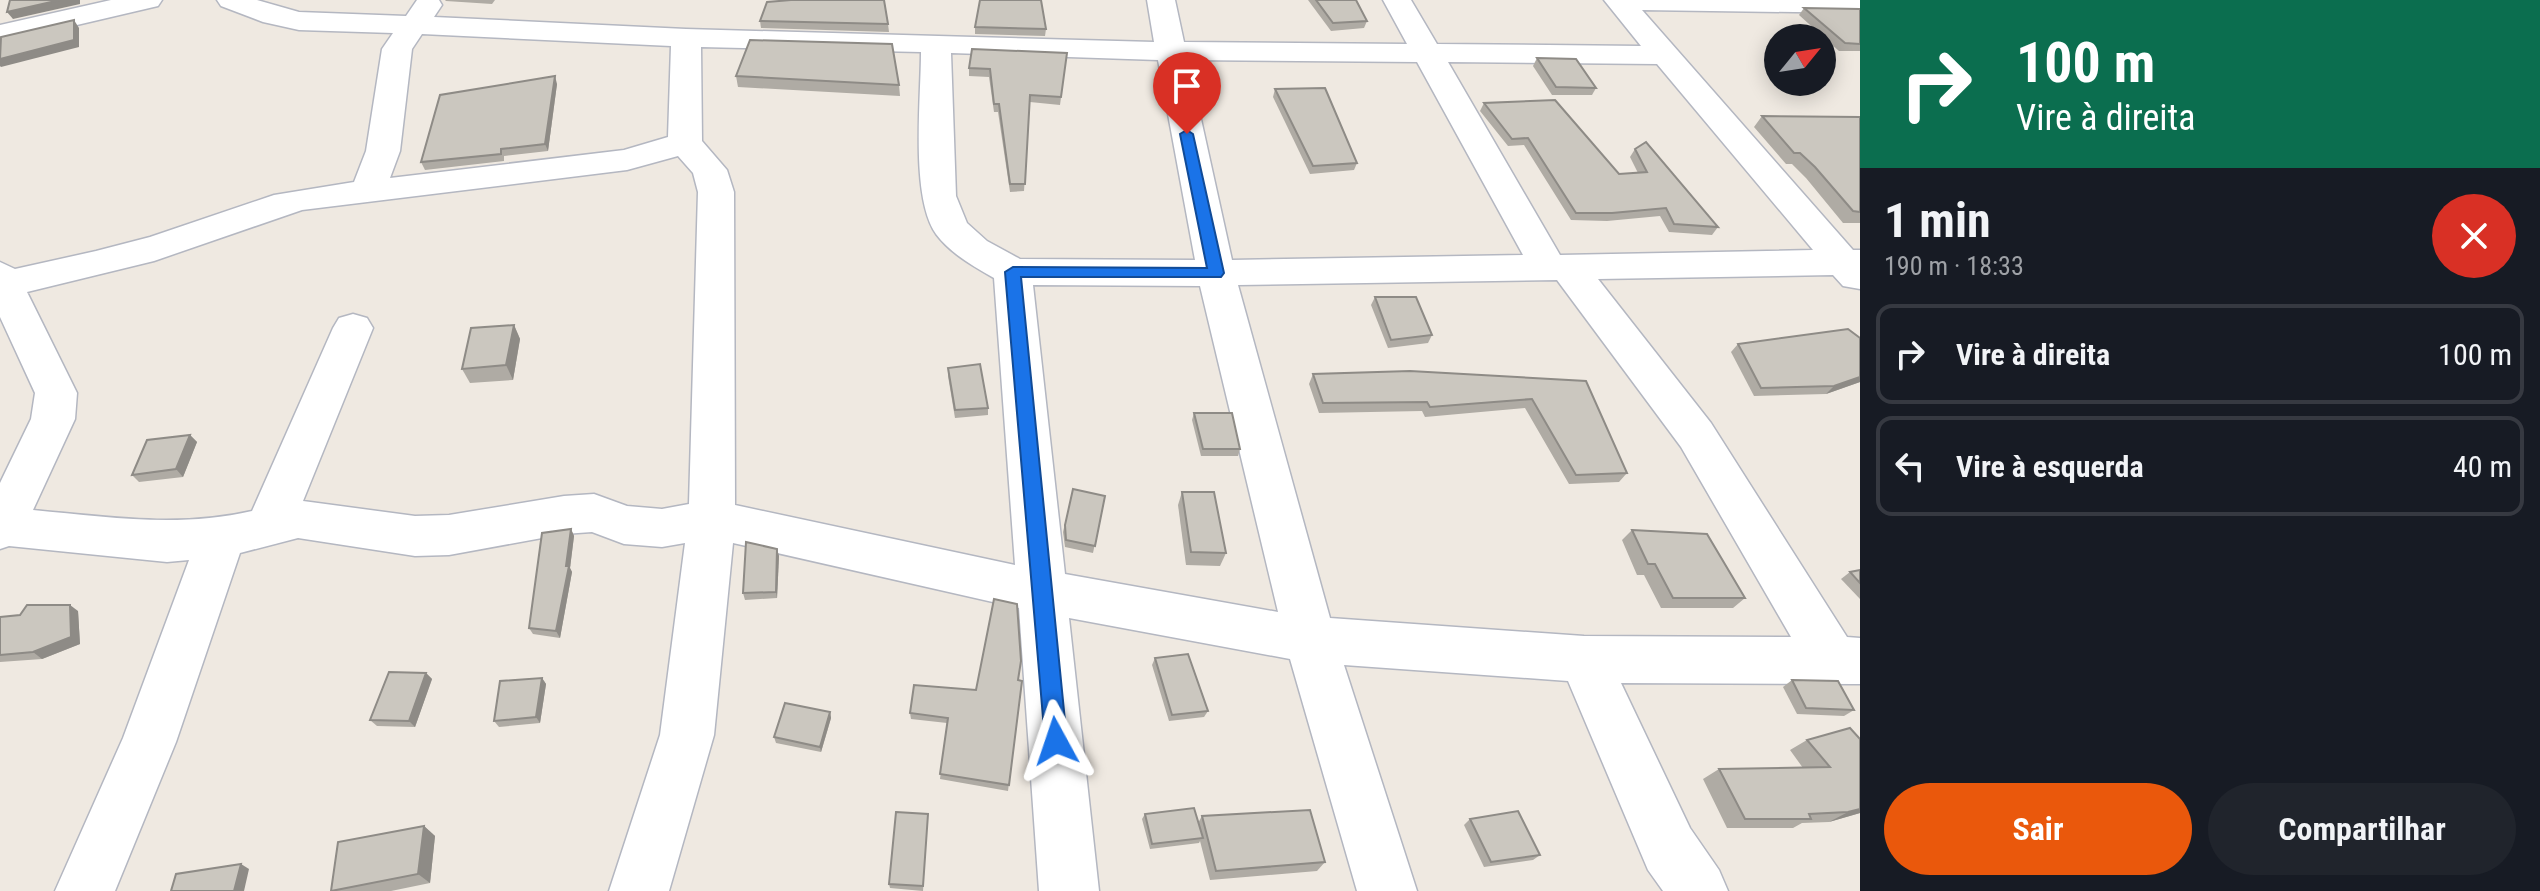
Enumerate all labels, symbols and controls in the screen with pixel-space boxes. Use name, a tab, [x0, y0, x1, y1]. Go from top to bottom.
north arrow	[1764, 24, 1836, 96]
map controls	[1764, 24, 1836, 96]
text: 100 m	[2016, 30, 2155, 96]
icon: right	[1884, 32, 1988, 136]
pin	[1153, 52, 1221, 134]
icon: arrive	[1165, 64, 1209, 108]
text: Vire à direita	[2016, 97, 2196, 139]
text: 1 min	[1884, 192, 1991, 249]
button: close	[2432, 194, 2516, 278]
text: 190 m · 18:33	[1884, 251, 2024, 281]
icon: right	[1888, 332, 1932, 376]
text: Vire à direita	[1956, 337, 2110, 372]
text: 100 m	[2438, 337, 2512, 372]
icon: left	[1888, 444, 1932, 488]
text: Vire à esquerda	[1956, 449, 2144, 484]
text: 40 m	[2453, 449, 2512, 484]
position arrow	[1014, 699, 1098, 783]
button: Sair	[1884, 783, 2192, 875]
button: Compartilhar	[2208, 783, 2516, 875]

